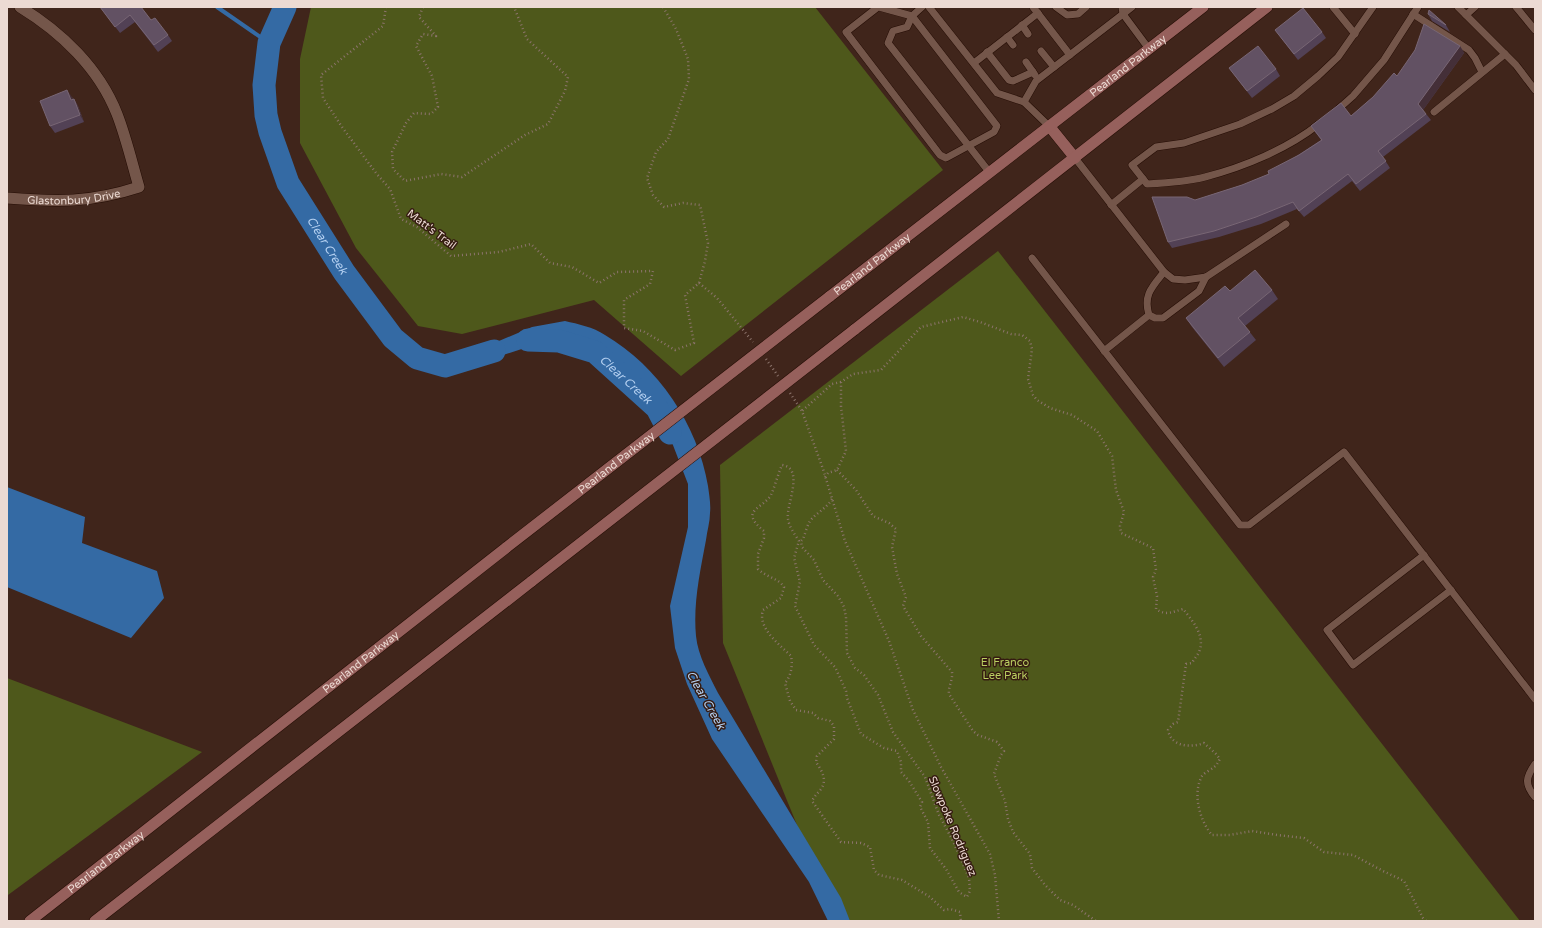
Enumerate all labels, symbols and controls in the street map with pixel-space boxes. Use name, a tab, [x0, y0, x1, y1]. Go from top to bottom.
street label: Pearland Parkway	[1087, 32, 1169, 100]
street label: Glastonbury Drive	[27, 187, 122, 208]
street label: Matt's Trail	[405, 207, 459, 252]
water label: Clear Creek	[304, 214, 351, 278]
street label: Pearland Parkway	[831, 230, 913, 298]
water label: Clear Creek	[597, 353, 656, 408]
street label: Pearland Parkway	[575, 429, 657, 497]
street label: Pearland Parkway	[320, 628, 402, 696]
park label: El Franco Lee Park	[981, 656, 1030, 682]
water label: Clear Creek	[684, 668, 729, 733]
street label: Slowpoke Rodriguez	[926, 774, 980, 879]
street label: Pearland Parkway	[65, 828, 147, 896]

